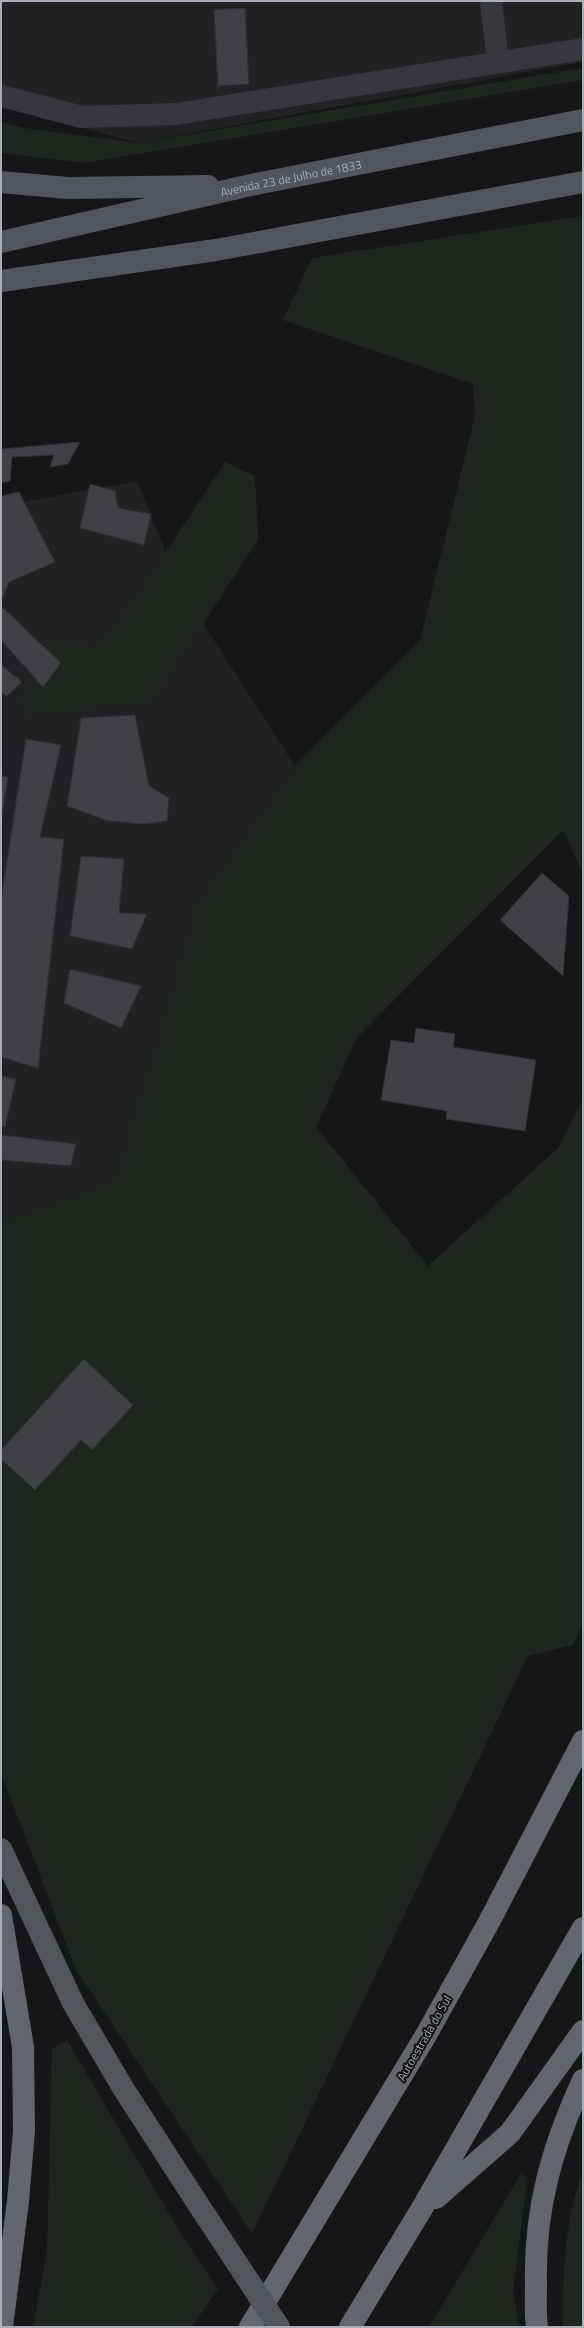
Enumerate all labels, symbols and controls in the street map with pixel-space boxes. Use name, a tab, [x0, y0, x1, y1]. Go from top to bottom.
street label: Avenida 23 de Julho de 1833	[218, 154, 363, 201]
street label: Autoestrada do Sul	[392, 1992, 456, 2084]

